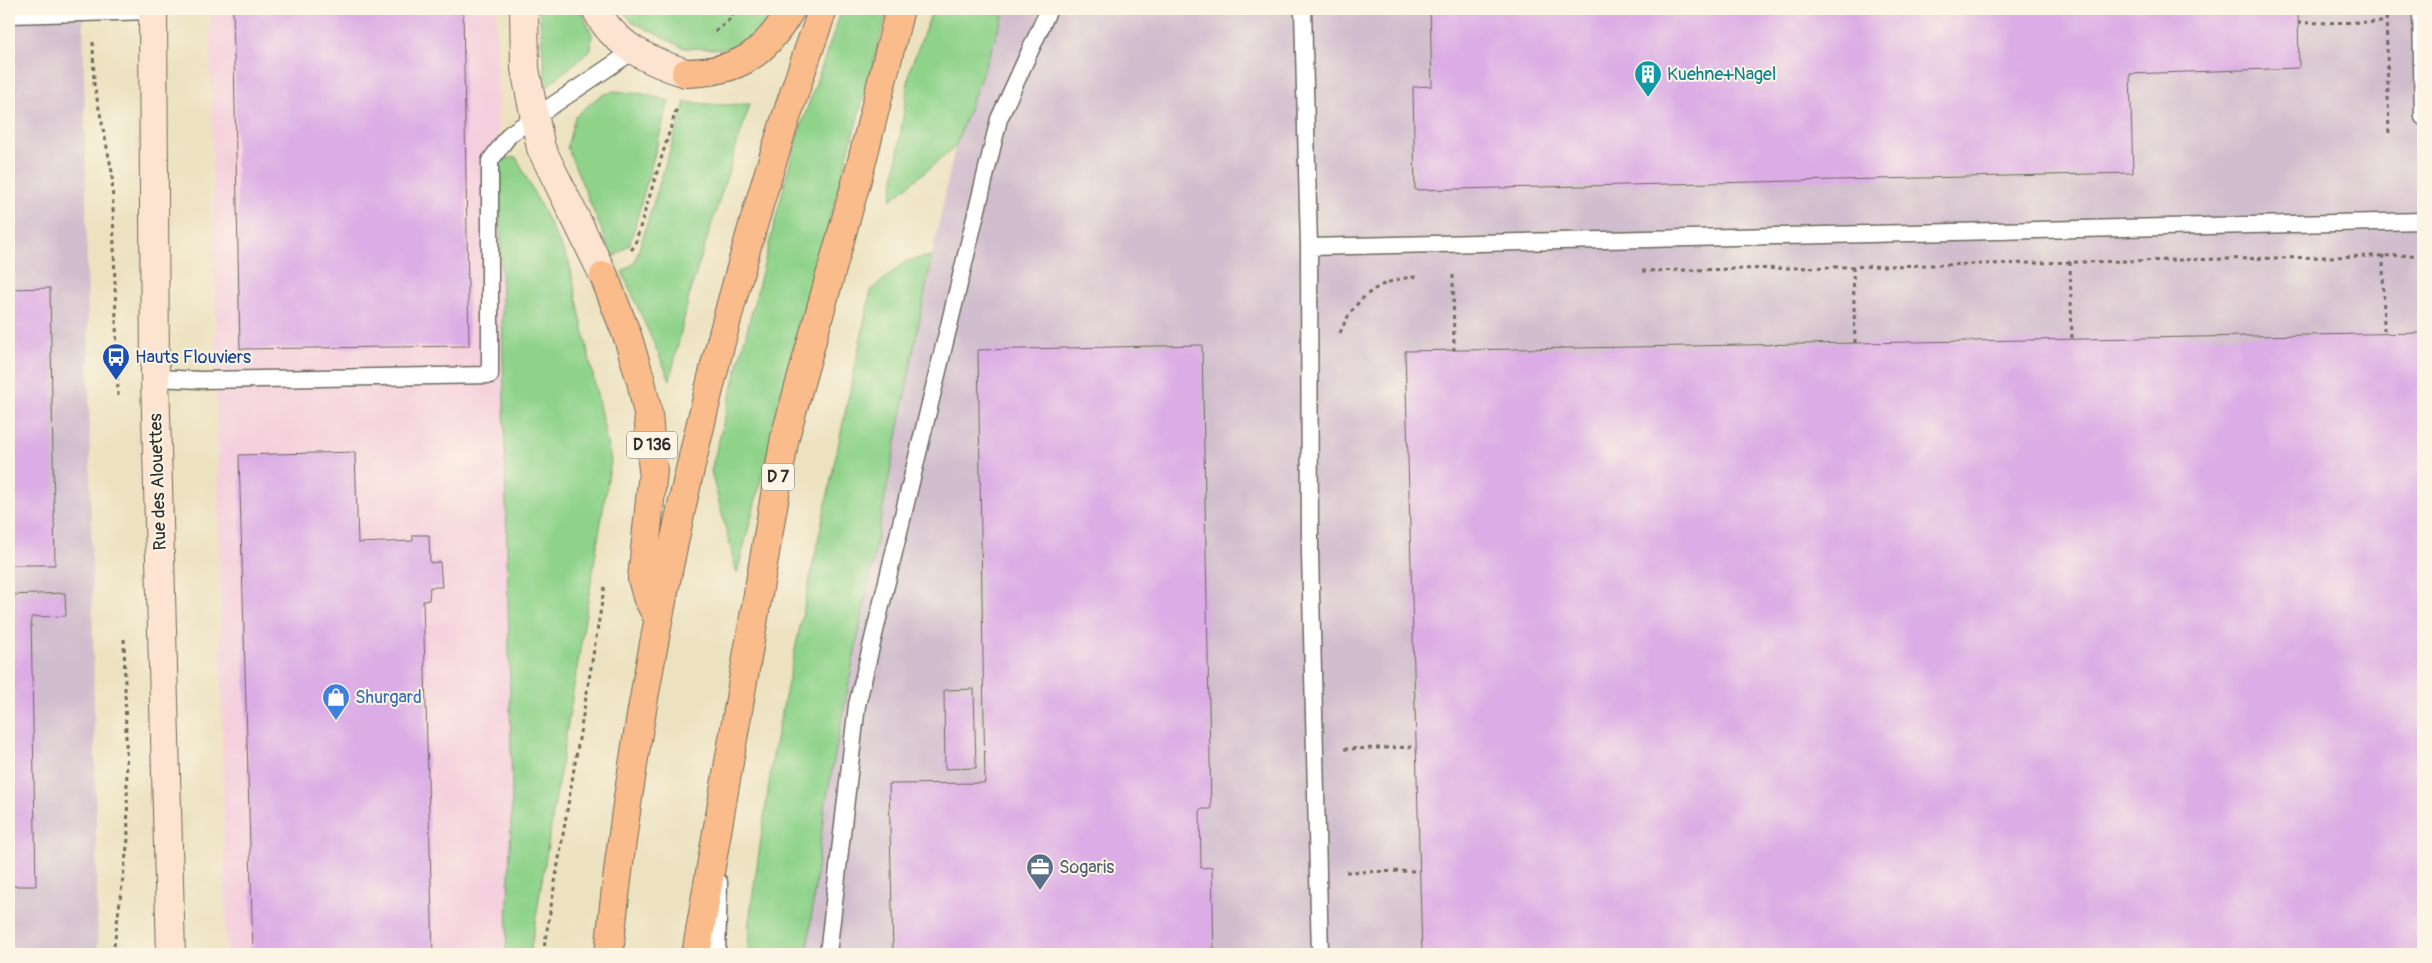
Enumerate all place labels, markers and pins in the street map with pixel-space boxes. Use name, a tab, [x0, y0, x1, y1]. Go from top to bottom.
building icon: Kuehne+Nagel	[1633, 59, 1663, 98]
place label: Kuehne+Nagel	[1667, 63, 1776, 86]
bus stop icon: Hauts Flouviers	[101, 342, 131, 381]
place label: Hauts Flouviers	[135, 346, 251, 369]
shop icon: Shurgard	[321, 682, 351, 721]
place label: Shurgard	[355, 686, 422, 709]
office icon: Sogaris	[1025, 852, 1055, 891]
place label: Sogaris	[1059, 856, 1114, 879]

